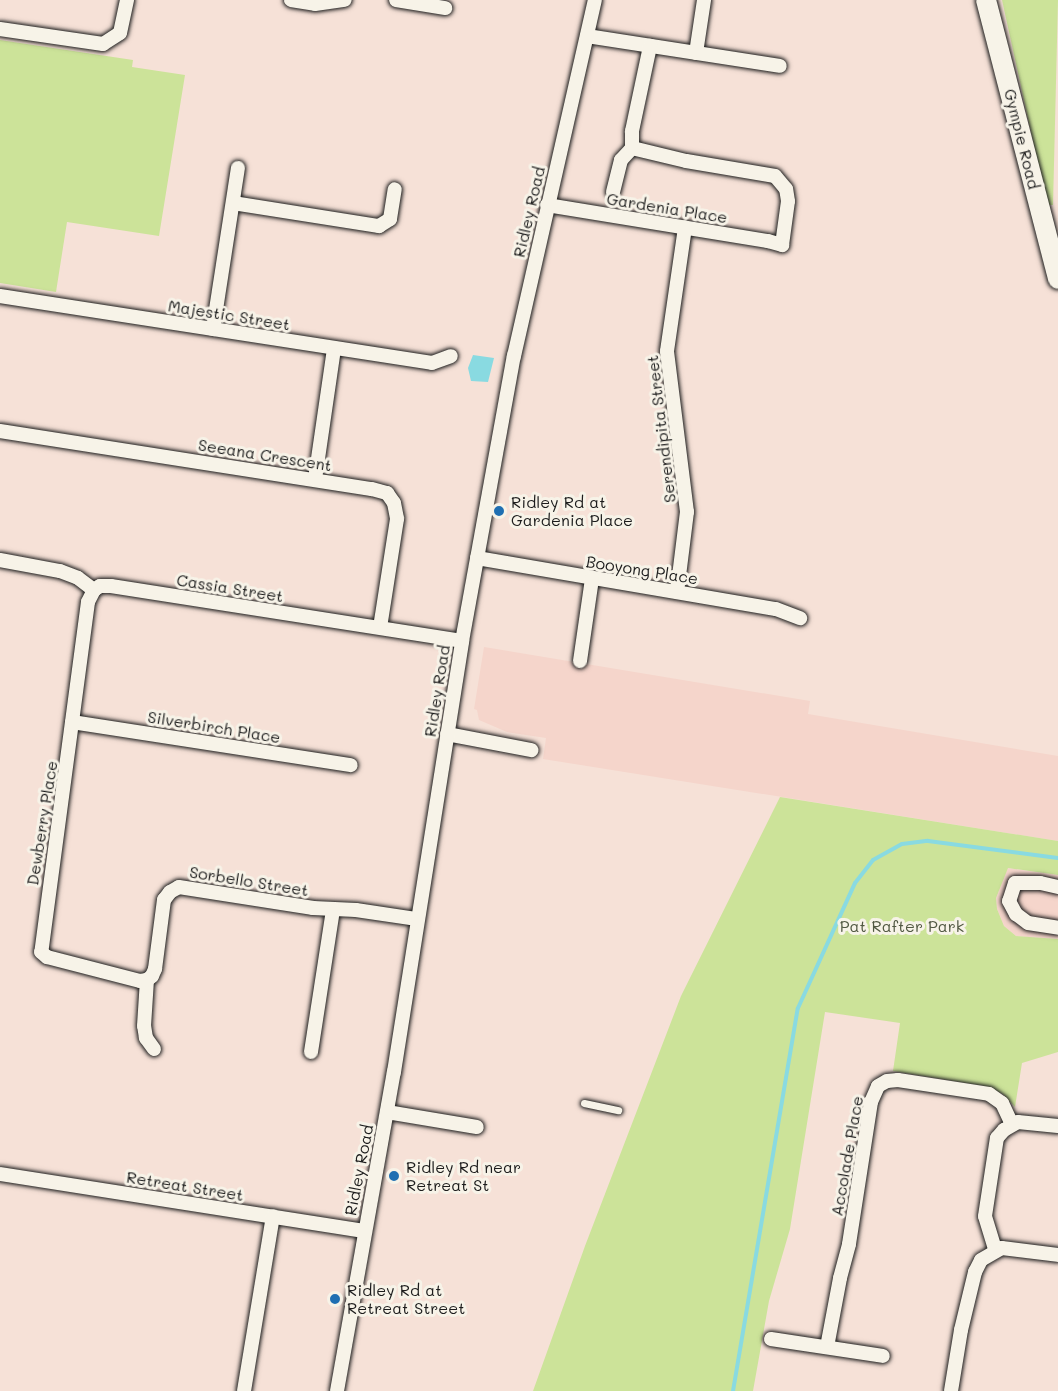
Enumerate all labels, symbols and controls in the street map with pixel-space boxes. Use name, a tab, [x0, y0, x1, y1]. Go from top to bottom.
street label: Gympie Road	[1000, 87, 1044, 191]
street label: Ridley Road	[509, 165, 549, 259]
street label: Gardenia Place	[605, 189, 729, 227]
street label: Majestic Street	[167, 296, 291, 334]
street label: Serendipita Street	[642, 354, 680, 504]
street label: Seeana Crescent	[197, 435, 333, 475]
place label: Ridley Rd at Gardenia Place	[511, 492, 633, 530]
marker: Ridley Rd at Gardenia Place	[492, 504, 506, 518]
street label: Booyong Place	[585, 552, 699, 588]
street label: Cassia Street	[175, 570, 285, 606]
street label: Ridley Road	[420, 644, 454, 738]
street label: Silverbirch Place	[146, 707, 282, 747]
street label: Dewberry Place	[23, 759, 61, 887]
street label: Sorbello Street	[188, 862, 310, 900]
park label: Pat Rafter Park	[840, 916, 964, 936]
street label: Accolade Place	[827, 1094, 867, 1218]
street label: Ridley Road	[341, 1123, 377, 1217]
place label: Ridley Rd near Retreat St	[406, 1157, 521, 1195]
street label: Retreat Street	[125, 1167, 245, 1205]
marker: Ridley Rd near Retreat St	[387, 1169, 401, 1183]
place label: Ridley Rd at Retreat Street	[347, 1280, 465, 1318]
marker: Ridley Rd at Retreat Street	[328, 1292, 342, 1306]

